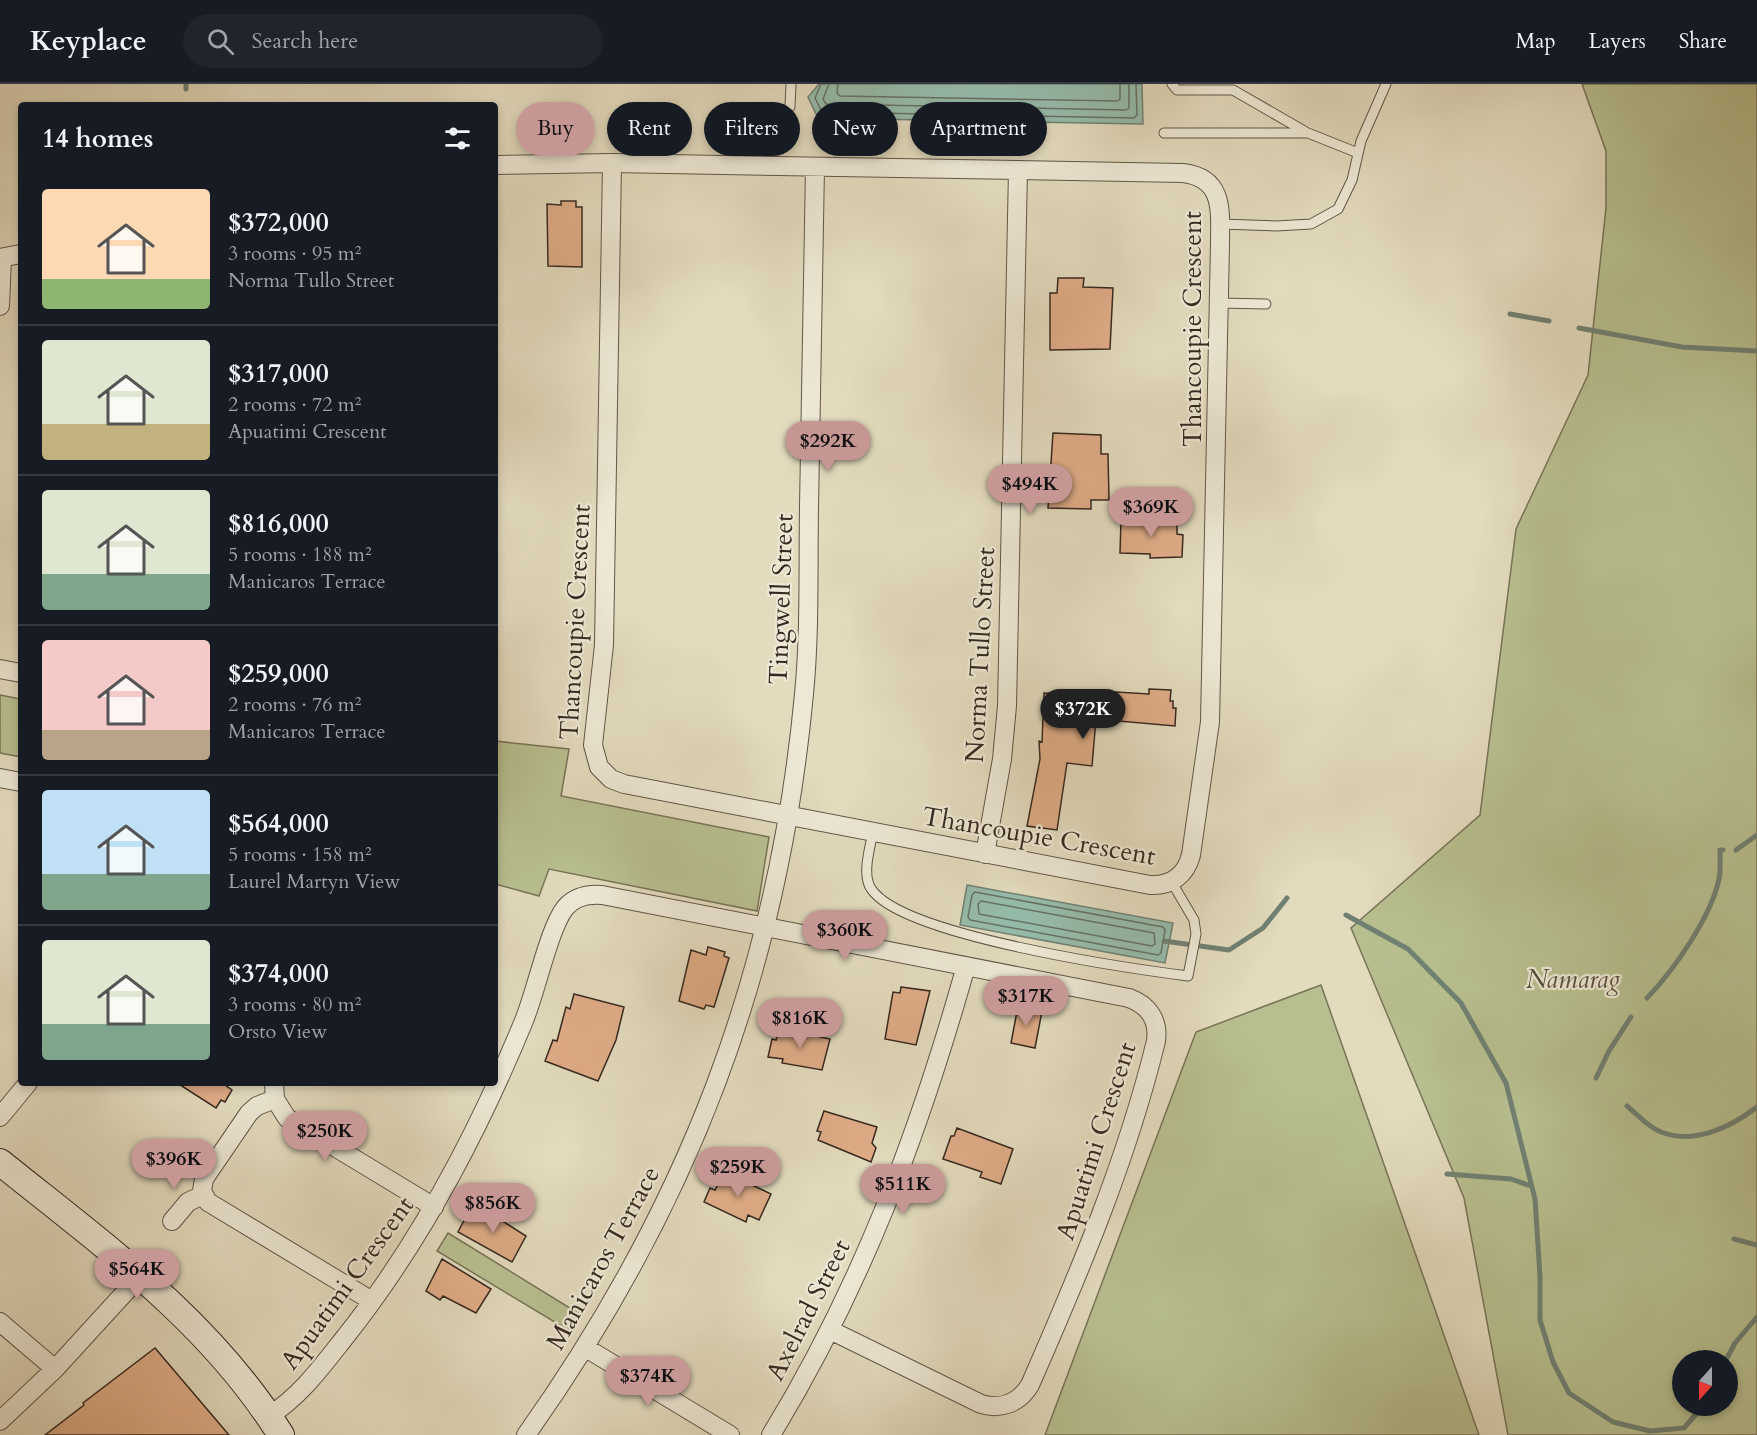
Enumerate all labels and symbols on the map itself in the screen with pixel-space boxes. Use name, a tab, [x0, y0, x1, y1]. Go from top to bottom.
street label: Thancoupie Crescent	[1175, 211, 1210, 447]
pin: $292K	[786, 421, 870, 472]
pin: $494K	[988, 464, 1072, 515]
pin: $369K	[1109, 487, 1193, 538]
street label: Thancoupie Crescent	[551, 503, 599, 741]
street label: Tingwell Street	[761, 513, 801, 685]
street label: Norma Tullo Street	[957, 546, 1003, 764]
pin: $372K	[1041, 689, 1125, 740]
street label: Thancoupie Crescent	[920, 798, 1158, 874]
pin: $360K	[803, 910, 887, 961]
park label: Namarag	[1526, 962, 1621, 997]
pin: $317K	[984, 976, 1068, 1027]
pin: $816K	[758, 998, 842, 1049]
street label: Apuatimi Crescent	[1048, 1038, 1144, 1244]
pin: $250K	[283, 1111, 367, 1162]
pin: $396K	[132, 1139, 216, 1190]
pin: $259K	[696, 1147, 780, 1198]
street label: Manicaros Terrace	[538, 1160, 668, 1356]
pin: $511K	[861, 1164, 945, 1215]
pin: $856K	[451, 1183, 535, 1234]
street label: Apuatimi Crescent	[272, 1189, 422, 1377]
street label: Axelrad Street	[757, 1233, 859, 1387]
pin: $564K	[95, 1249, 179, 1300]
north arrow	[1672, 1350, 1738, 1416]
pin: $374K	[606, 1356, 690, 1407]

